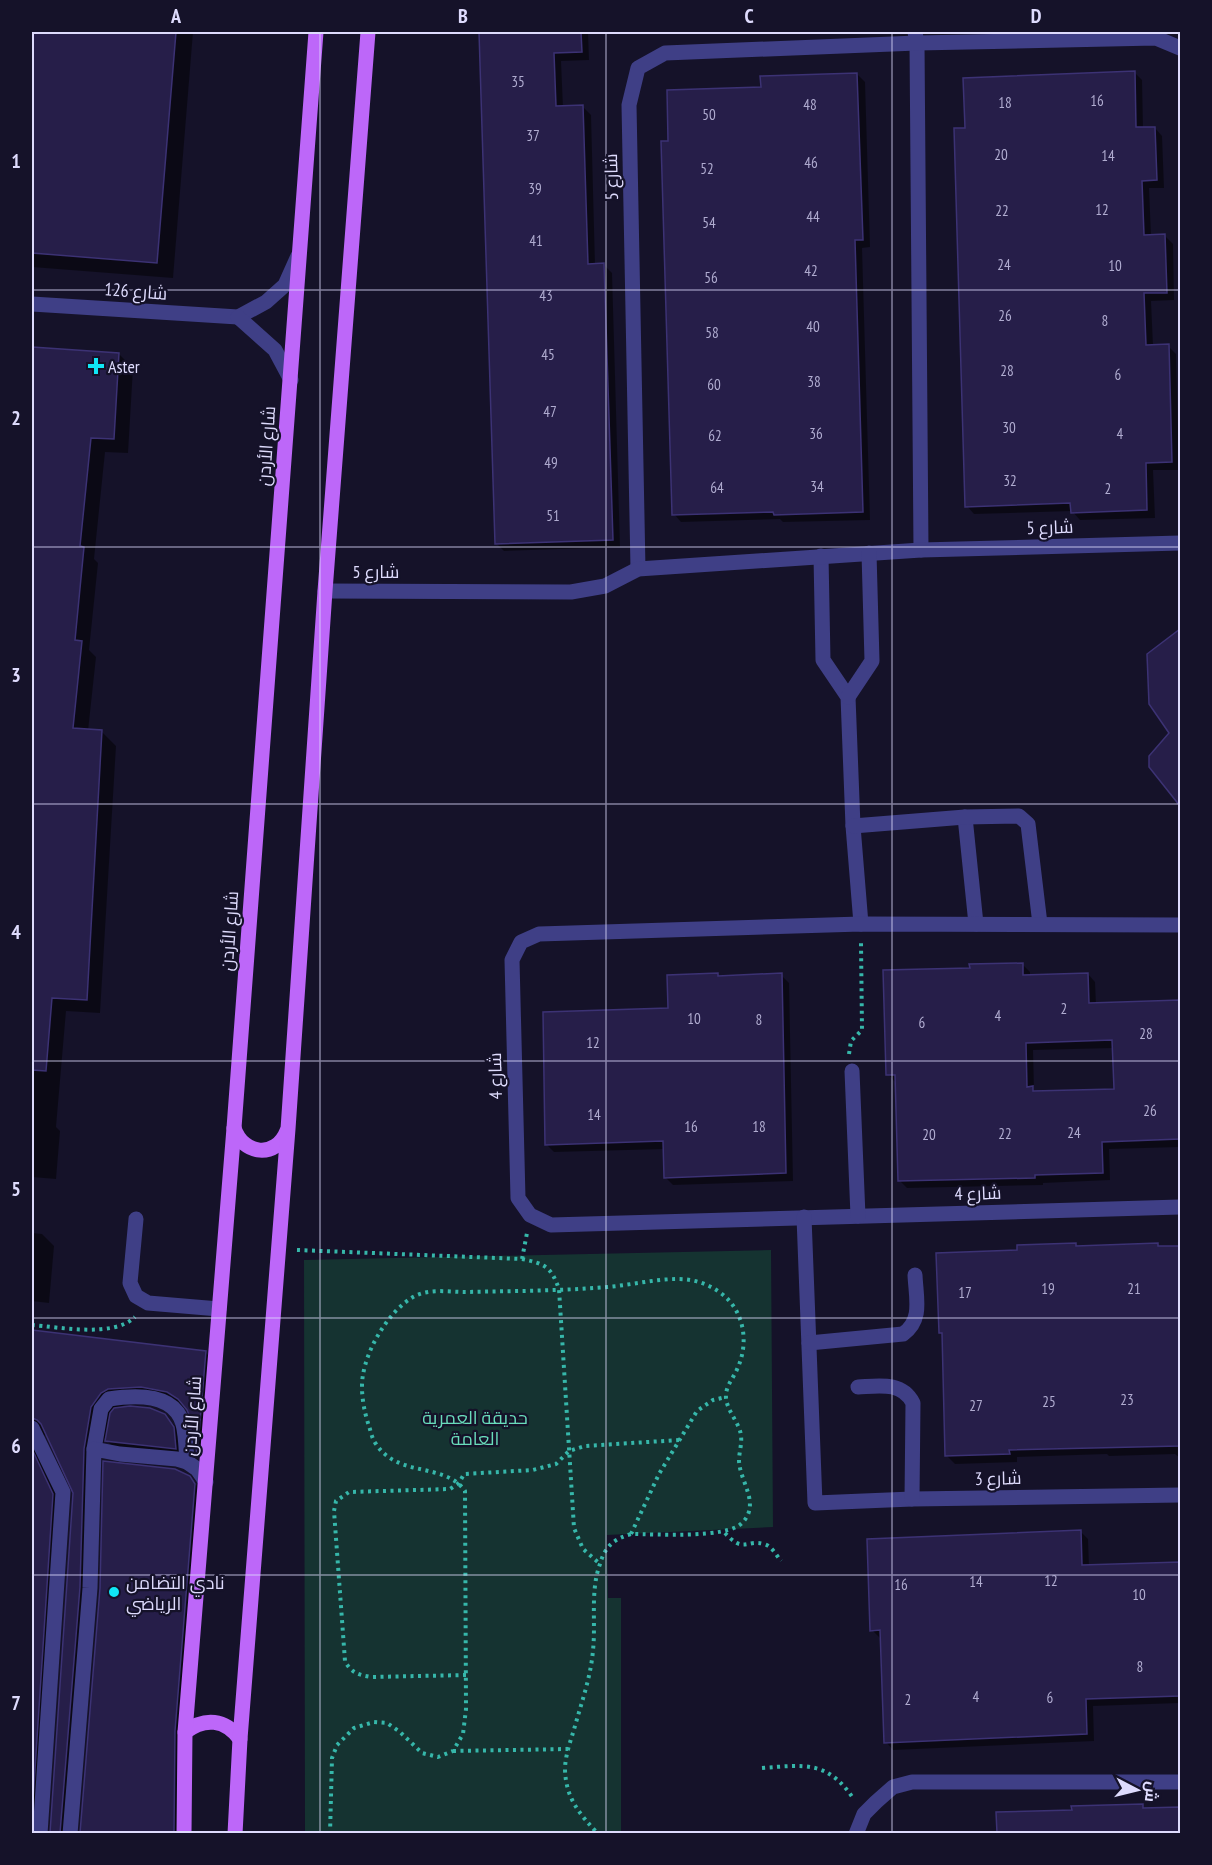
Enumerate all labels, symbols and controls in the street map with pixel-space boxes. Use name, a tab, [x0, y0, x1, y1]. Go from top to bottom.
text: A	[170, 3, 182, 29]
text: B	[458, 3, 468, 29]
text: C	[744, 3, 754, 29]
text: D	[1031, 3, 1042, 29]
house number: 35	[511, 72, 525, 91]
house number: 16	[1090, 91, 1104, 110]
house number: 18	[998, 93, 1012, 112]
house number: 48	[803, 95, 817, 114]
house number: 50	[702, 105, 716, 124]
house number: 37	[526, 126, 540, 145]
house number: 20	[994, 145, 1008, 164]
house number: 14	[1101, 146, 1115, 165]
text: 1	[11, 148, 21, 174]
street label: شارع 5	[599, 153, 624, 201]
house number: 46	[804, 153, 818, 172]
house number: 52	[700, 159, 714, 178]
house number: 39	[528, 179, 542, 198]
house number: 12	[1095, 200, 1109, 219]
house number: 22	[995, 201, 1009, 220]
house number: 44	[806, 207, 820, 226]
house number: 54	[702, 213, 716, 232]
house number: 41	[529, 231, 543, 250]
house number: 24	[997, 255, 1011, 274]
house number: 10	[1108, 256, 1122, 275]
house number: 42	[804, 261, 818, 280]
house number: 56	[704, 268, 718, 287]
street label: شارع 126	[104, 277, 168, 306]
house number: 43	[539, 286, 553, 305]
house number: 26	[998, 306, 1012, 325]
house number: 8	[1102, 311, 1108, 330]
house number: 40	[806, 317, 820, 336]
house number: 58	[705, 323, 719, 342]
house number: 45	[541, 345, 555, 364]
place label: Aster	[108, 355, 140, 378]
marker: Aster	[89, 359, 103, 373]
house number: 28	[1000, 361, 1014, 380]
house number: 6	[1115, 365, 1122, 384]
house number: 38	[807, 372, 821, 391]
house number: 60	[707, 375, 721, 394]
house number: 47	[543, 402, 557, 421]
text: 2	[11, 405, 21, 431]
street label: شارع الأردن	[252, 405, 281, 487]
house number: 30	[1002, 418, 1016, 437]
house number: 36	[809, 424, 823, 443]
house number: 4	[1117, 424, 1124, 443]
house number: 62	[708, 426, 722, 445]
house number: 49	[544, 453, 558, 472]
house number: 32	[1003, 471, 1017, 490]
house number: 34	[810, 477, 824, 496]
house number: 64	[710, 478, 724, 497]
house number: 2	[1105, 479, 1111, 498]
house number: 51	[546, 506, 560, 525]
street label: شارع 5	[1026, 515, 1074, 540]
street label: شارع 5	[353, 560, 399, 584]
text: 3	[11, 662, 21, 688]
street label: شارع الأردن	[215, 890, 244, 972]
text: 4	[11, 919, 21, 945]
house number: 2	[1061, 999, 1067, 1018]
house number: 4	[995, 1006, 1002, 1025]
house number: 10	[687, 1009, 701, 1028]
house number: 8	[756, 1010, 762, 1029]
house number: 6	[919, 1013, 926, 1032]
house number: 28	[1139, 1024, 1153, 1043]
house number: 12	[586, 1033, 600, 1052]
street label: شارع 4	[483, 1052, 508, 1100]
house number: 26	[1143, 1101, 1157, 1120]
house number: 14	[587, 1105, 601, 1124]
house number: 16	[684, 1117, 698, 1136]
house number: 18	[752, 1117, 766, 1136]
house number: 24	[1067, 1123, 1081, 1142]
house number: 22	[998, 1124, 1012, 1143]
house number: 20	[922, 1125, 936, 1144]
text: 5	[11, 1176, 21, 1202]
street label: شارع 4	[954, 1181, 1002, 1206]
house number: 19	[1041, 1279, 1055, 1298]
house number: 21	[1127, 1279, 1141, 1298]
house number: 17	[958, 1283, 972, 1302]
street label: شارع الأردن	[178, 1375, 207, 1457]
house number: 23	[1120, 1390, 1134, 1409]
house number: 25	[1042, 1392, 1056, 1411]
house number: 27	[969, 1396, 983, 1415]
park label: حديقة العمرية العامة	[422, 1406, 528, 1450]
text: 6	[11, 1433, 21, 1459]
street label: شارع 3	[974, 1466, 1022, 1491]
place label: نادي التضامن الرياضي	[126, 1571, 225, 1617]
house number: 12	[1044, 1571, 1058, 1590]
house number: 14	[969, 1572, 983, 1591]
house number: 16	[894, 1575, 908, 1594]
marker: نادي التضامن الرياضي	[107, 1585, 121, 1599]
house number: 10	[1132, 1585, 1146, 1604]
house number: 8	[1137, 1657, 1143, 1676]
house number: 4	[973, 1687, 980, 1706]
house number: 6	[1047, 1688, 1054, 1707]
text: 7	[11, 1690, 21, 1716]
house number: 2	[905, 1690, 911, 1709]
north arrow	[1107, 1760, 1167, 1820]
text: ش	[1141, 1780, 1163, 1803]

